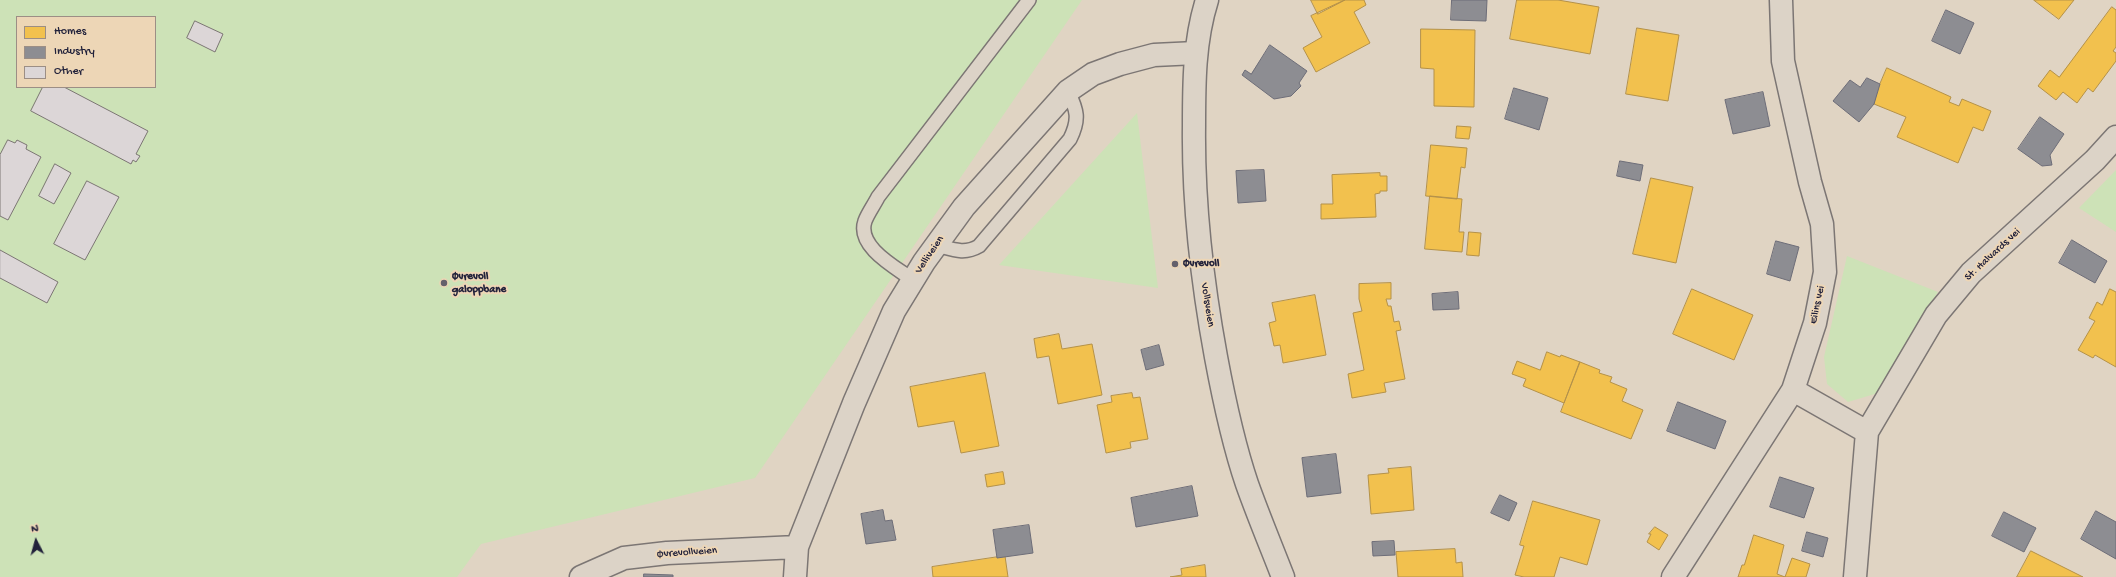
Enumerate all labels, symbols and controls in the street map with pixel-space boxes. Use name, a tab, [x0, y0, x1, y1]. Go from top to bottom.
legend	[16, 16, 156, 88]
text: Homes	[54, 25, 86, 39]
text: Industry	[54, 45, 95, 59]
text: Other	[54, 65, 83, 79]
street label: St. Halvards vei	[1962, 226, 2024, 284]
street label: Velliveien	[913, 234, 947, 276]
place label: Øvrevoll	[1183, 257, 1219, 271]
marker: Øvrevoll	[1170, 259, 1180, 269]
place label: Øvrevoll galoppbane	[452, 270, 506, 296]
marker: Øvrevoll galoppbane	[439, 278, 449, 288]
street label: Vollsveien	[1197, 282, 1217, 328]
street label: Eilins vei	[1808, 285, 1828, 325]
north arrow	[16, 521, 56, 561]
text: N	[31, 523, 39, 535]
street label: Øvrevollveien	[656, 544, 718, 562]

